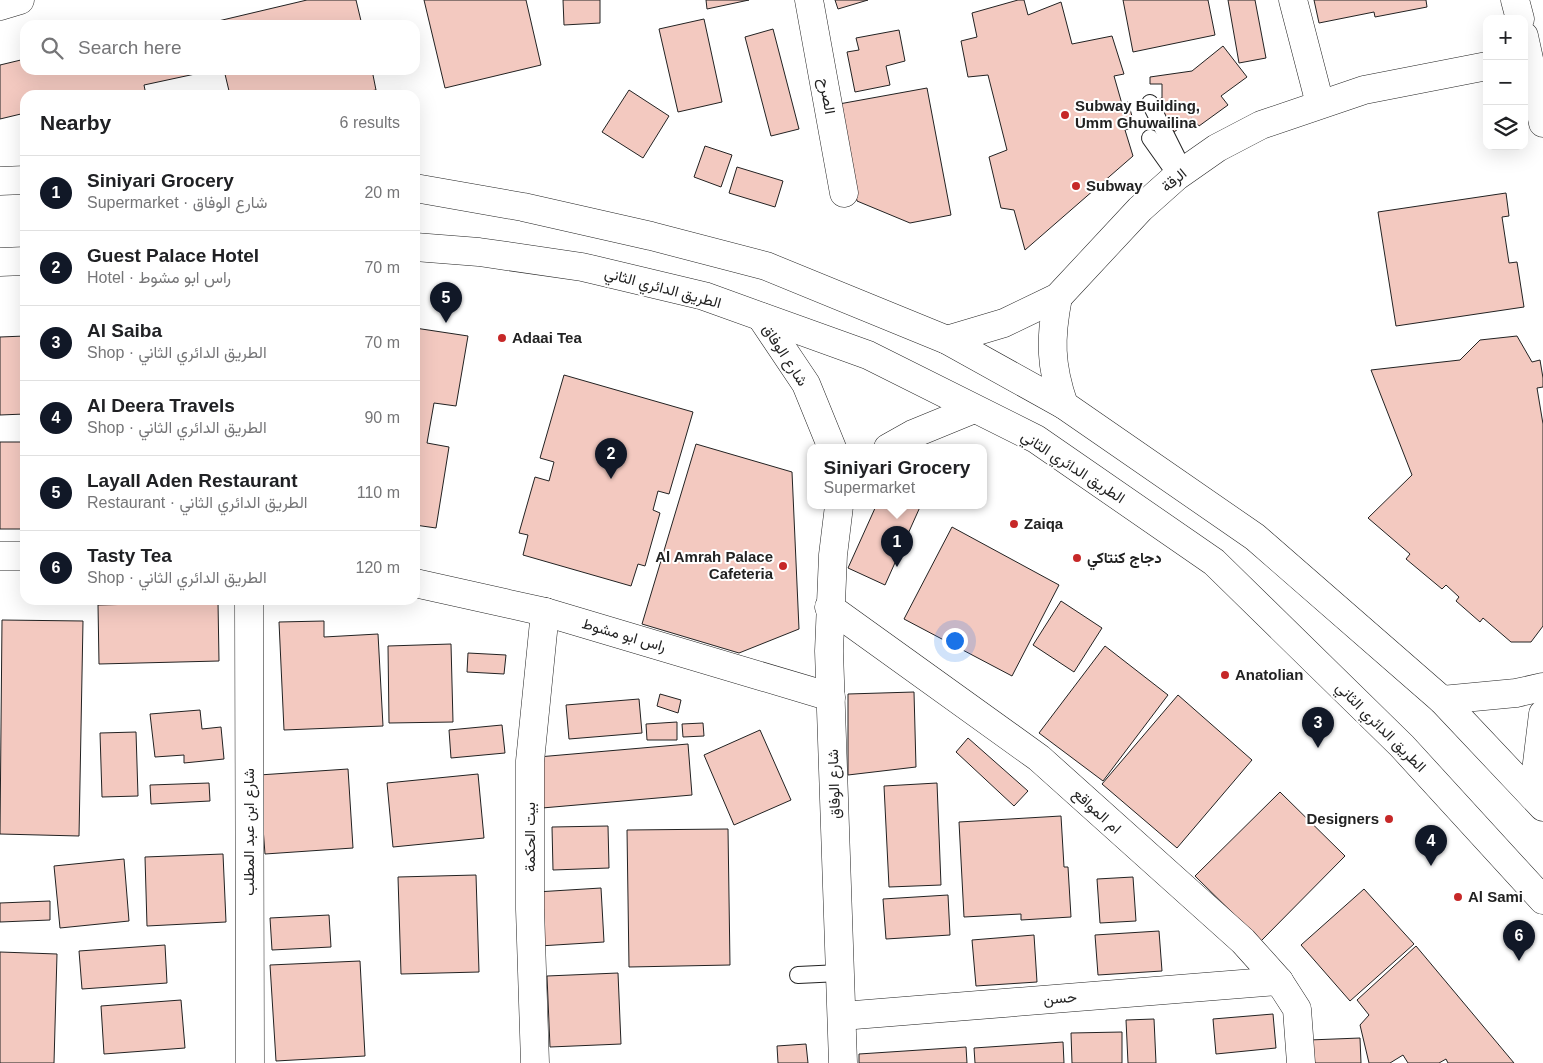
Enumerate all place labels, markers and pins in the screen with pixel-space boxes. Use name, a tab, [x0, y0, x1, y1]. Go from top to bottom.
place label: Subway Building, Umm Ghuwailina	[1075, 97, 1200, 131]
marker: Subway Building, Umm Ghuwailina	[1059, 109, 1071, 121]
place label: Subway	[1086, 177, 1143, 194]
marker: Subway	[1070, 180, 1082, 192]
pin: 5	[430, 282, 462, 323]
place label: Adaai Tea	[512, 329, 582, 346]
marker: Adaai Tea	[496, 332, 508, 344]
pin: 2	[595, 438, 627, 479]
place label: Zaiqa	[1024, 515, 1064, 532]
marker: Zaiqa	[1008, 518, 1020, 530]
pin: 1	[881, 526, 913, 567]
place label: Al Amrah Palace Cafeteria	[655, 548, 774, 582]
place label: دجاج كنتاكي	[1087, 549, 1162, 571]
marker: دجاج كنتاكي	[1071, 552, 1083, 564]
marker: Al Amrah Palace Cafeteria	[777, 560, 789, 572]
place label: Anatolian	[1235, 666, 1303, 683]
marker: Anatolian	[1219, 669, 1231, 681]
pin: 3	[1302, 707, 1334, 748]
place label: Designers	[1306, 810, 1379, 827]
marker: Designers	[1383, 813, 1395, 825]
pin: 4	[1415, 825, 1447, 866]
place label: Al Sami	[1468, 888, 1523, 905]
marker: Al Sami	[1452, 891, 1464, 903]
pin: 6	[1503, 920, 1535, 961]

